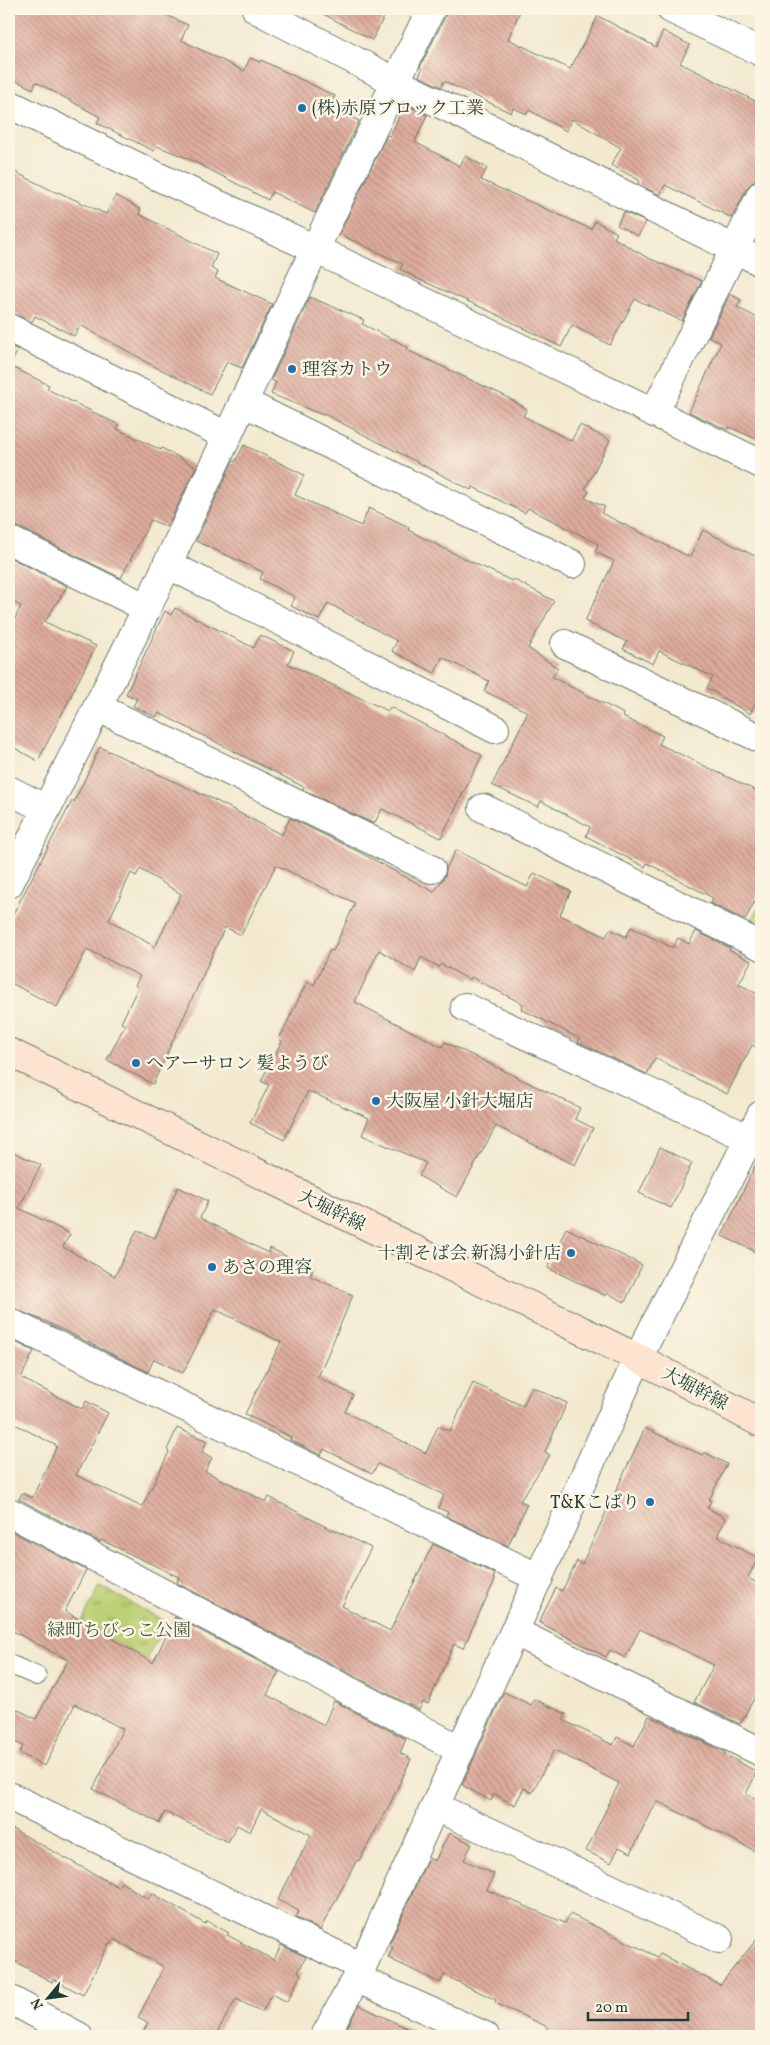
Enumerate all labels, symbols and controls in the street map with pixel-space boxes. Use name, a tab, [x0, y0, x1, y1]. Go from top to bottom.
place label: (株)赤原ブロック工業	[312, 97, 484, 122]
marker: (株)赤原ブロック工業	[296, 102, 308, 114]
place label: 理容カトウ	[302, 358, 392, 383]
marker: 理容カトウ	[286, 363, 298, 375]
place label: ヘアーサロン 髪ようび	[146, 1052, 329, 1077]
marker: ヘアーサロン 髪ようび	[130, 1057, 142, 1069]
place label: 大阪屋 小針大堀店	[386, 1090, 534, 1115]
marker: 大阪屋 小針大堀店	[370, 1095, 382, 1107]
street label: 大堀幹線	[294, 1184, 369, 1238]
place label: 十割そば会 新潟小針店	[377, 1242, 561, 1267]
marker: 十割そば会 新潟小針店	[565, 1247, 577, 1259]
place label: あさの理容	[222, 1256, 312, 1281]
marker: あさの理容	[206, 1261, 218, 1273]
street label: 大堀幹線	[657, 1361, 732, 1417]
place label: T&Kこばり	[550, 1491, 640, 1516]
marker: T&Kこばり	[644, 1496, 656, 1508]
park label: 緑町ちびっこ公園	[47, 1619, 191, 1644]
north arrow	[22, 1972, 72, 2022]
scale bar	[588, 1990, 688, 2022]
text: N	[27, 1995, 49, 2013]
text: 20 m	[595, 1998, 628, 2019]

